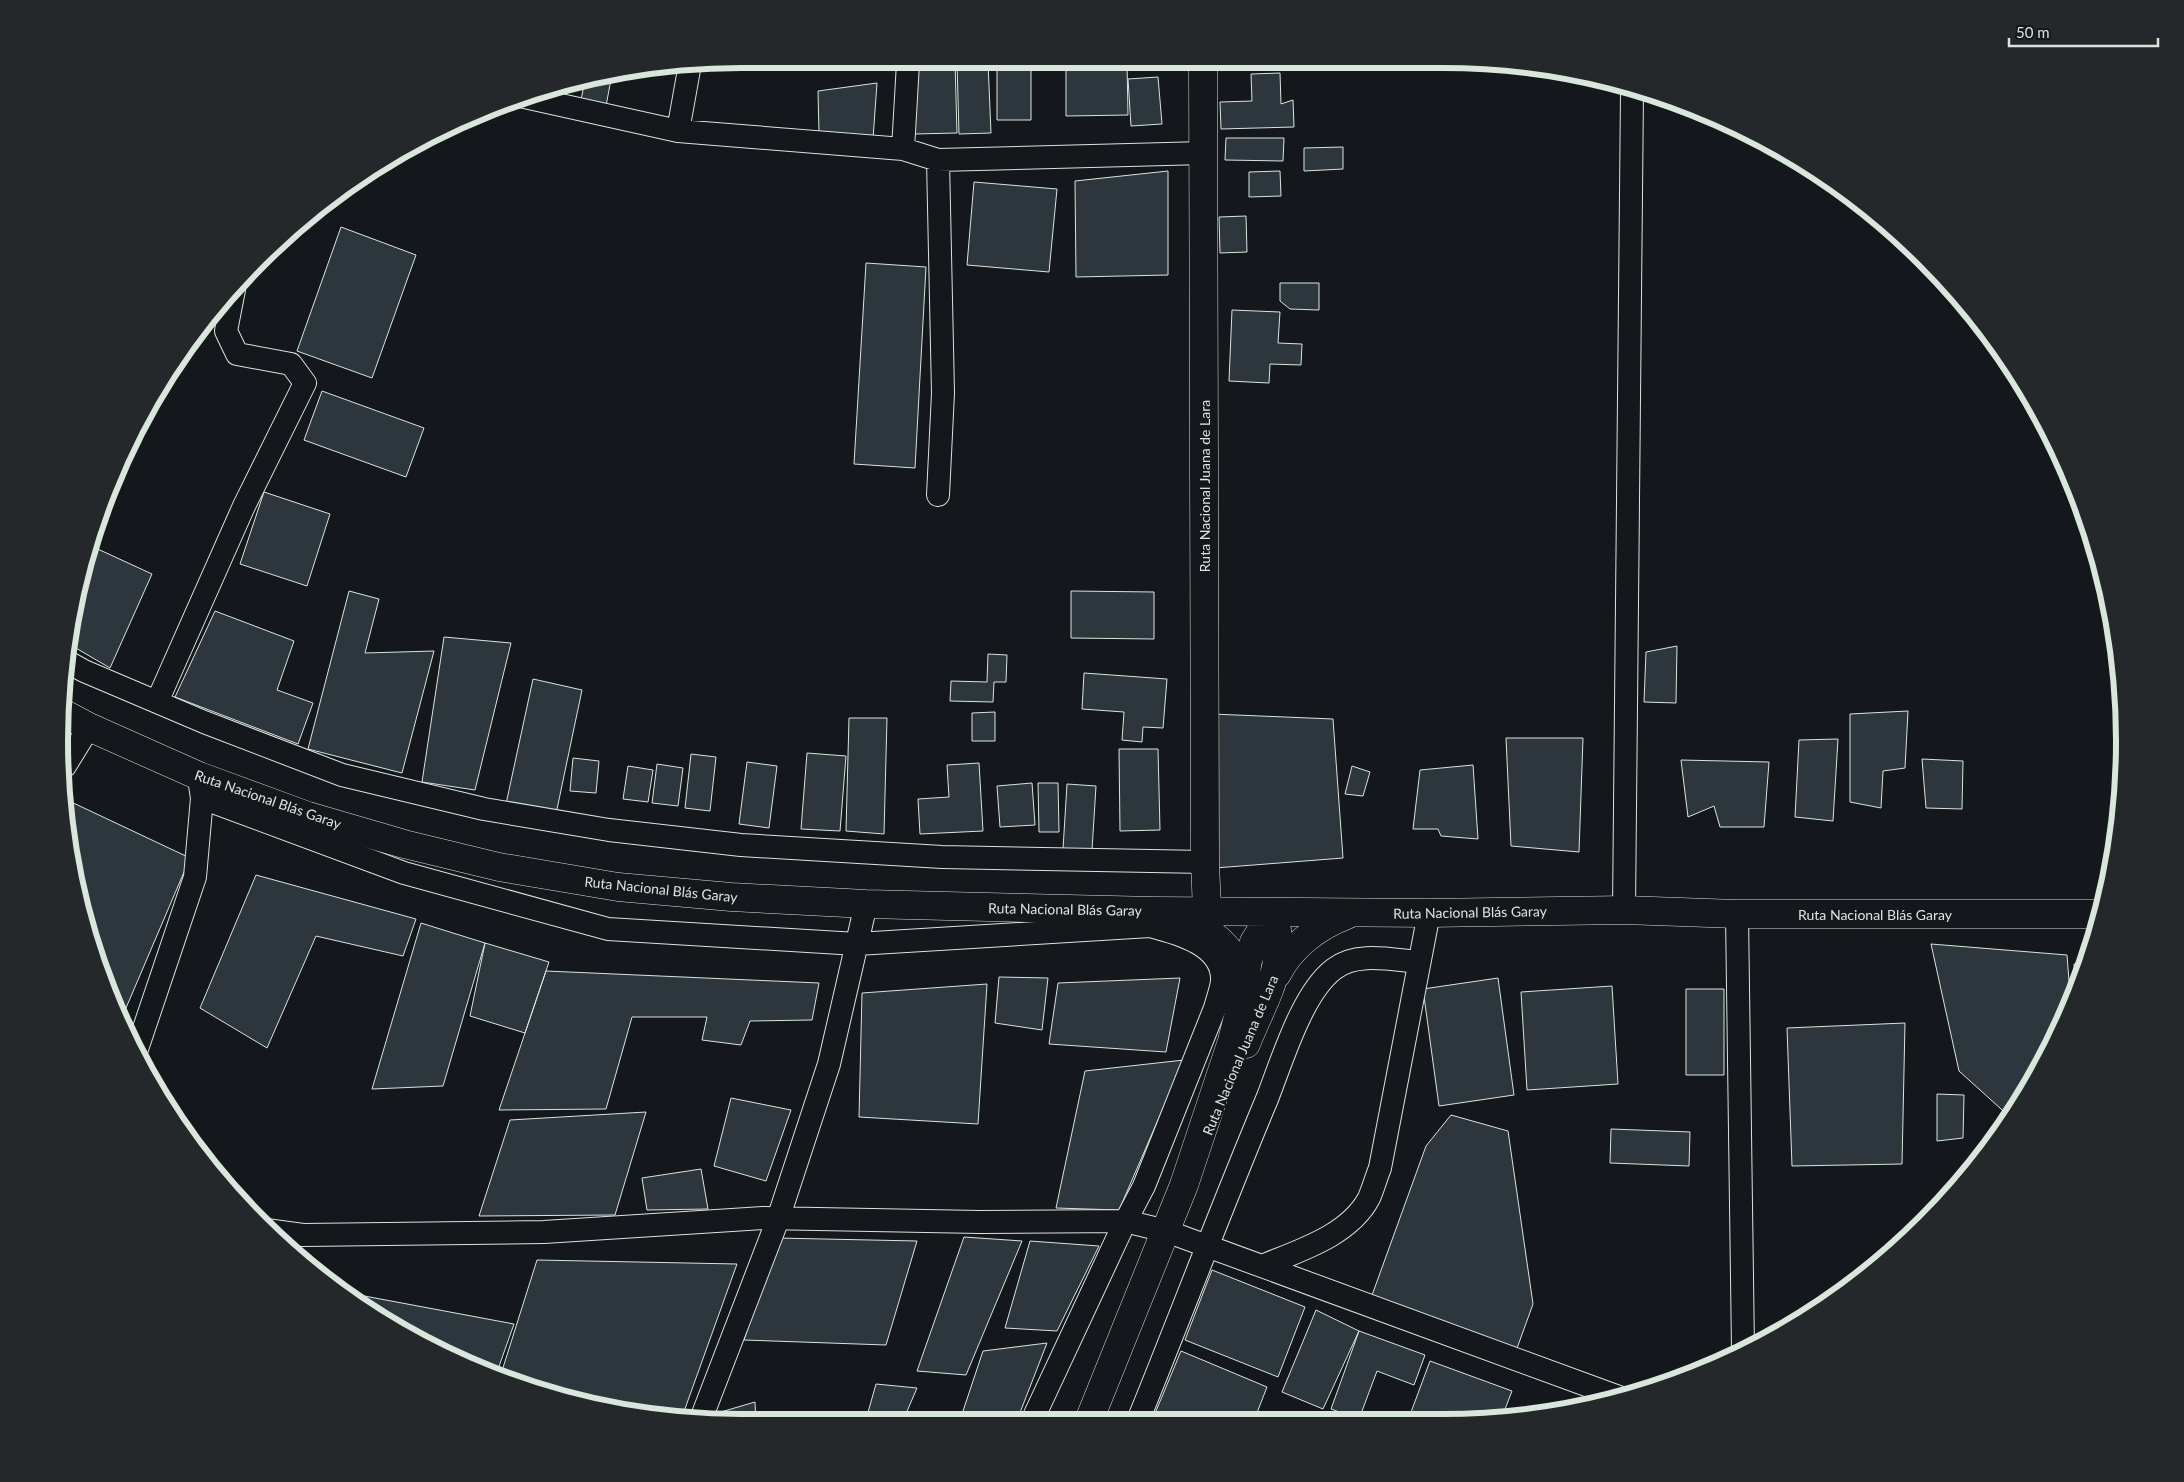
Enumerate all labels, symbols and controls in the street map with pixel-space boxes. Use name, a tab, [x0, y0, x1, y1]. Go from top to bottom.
scale bar	[2009, 15, 2158, 47]
text: 50 m	[2016, 23, 2050, 41]
street label: Ruta Nacional Juana de Lara	[1196, 400, 1213, 572]
street label: Ruta Nacional Blás Garay	[192, 766, 344, 832]
street label: Ruta Nacional Blás Garay	[584, 873, 739, 906]
street label: Ruta Nacional Blás Garay	[988, 899, 1143, 919]
street label: Ruta Nacional Blás Garay	[1393, 902, 1548, 922]
street label: Ruta Nacional Blás Garay	[1798, 906, 1953, 923]
street label: Ruta Nacional Juana de Lara	[1199, 972, 1281, 1138]

